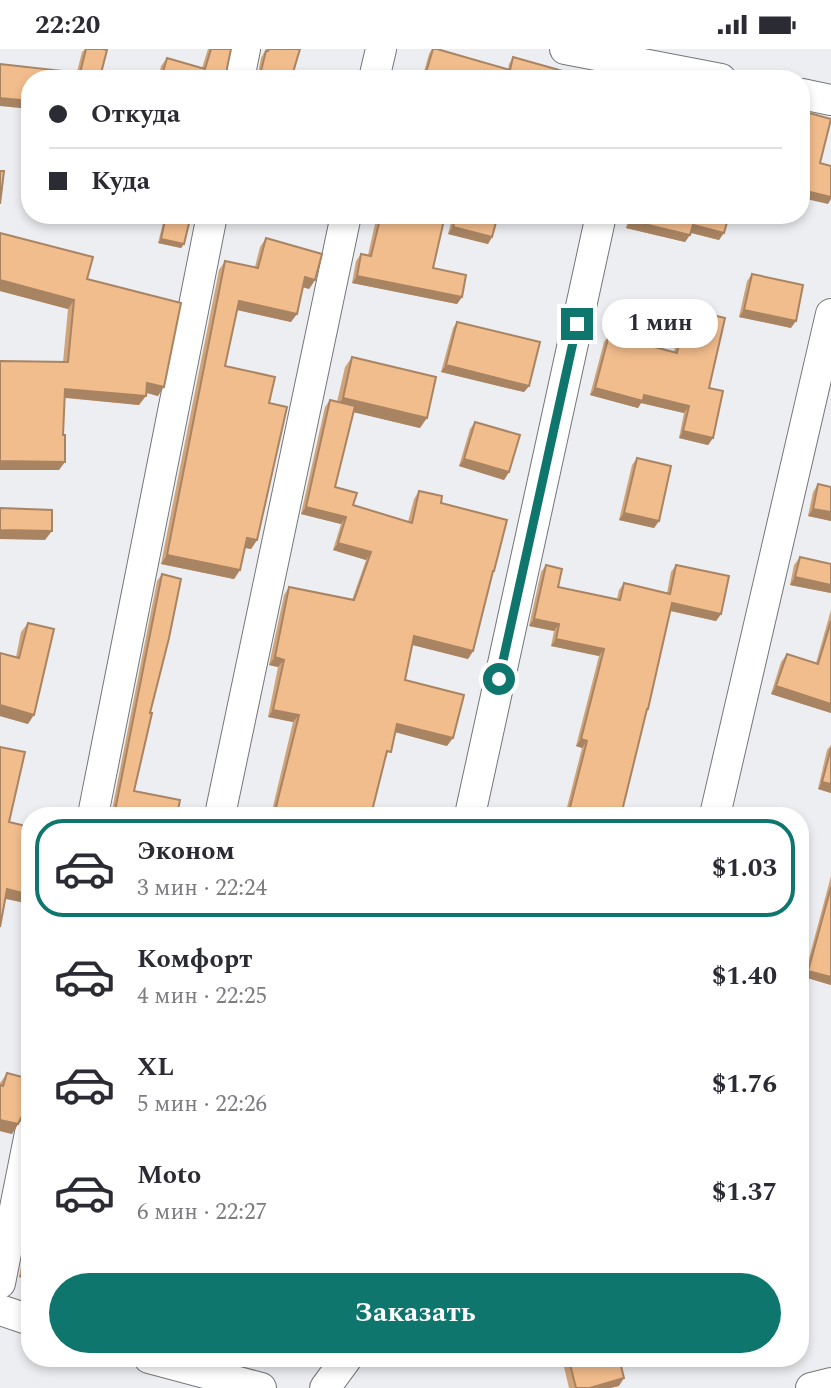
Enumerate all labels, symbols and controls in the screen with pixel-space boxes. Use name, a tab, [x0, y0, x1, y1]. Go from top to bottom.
text: 22:20	[35, 5, 100, 45]
text: Откуда	[91, 94, 180, 134]
text: Куда	[91, 161, 150, 201]
callout: 1 мин	[602, 299, 717, 349]
text: 1 мин	[628, 306, 692, 341]
route end	[561, 308, 593, 340]
route start	[483, 663, 515, 695]
text: Эконом	[137, 831, 235, 871]
icon: car	[53, 837, 116, 900]
text: $1.03	[712, 848, 777, 888]
text: 3 мин · 22:24	[137, 871, 267, 906]
text: Комфорт	[137, 939, 252, 979]
icon: car	[53, 945, 116, 1008]
text: $1.40	[712, 956, 777, 996]
text: 4 мин · 22:25	[137, 979, 267, 1014]
text: XL	[137, 1047, 174, 1087]
icon: car	[53, 1053, 116, 1116]
text: $1.76	[712, 1064, 777, 1104]
text: 5 мин · 22:26	[137, 1087, 267, 1122]
text: Moto	[137, 1155, 201, 1195]
icon: car	[53, 1161, 116, 1224]
text: $1.37	[712, 1172, 777, 1212]
text: 6 мин · 22:27	[137, 1195, 267, 1230]
button: Заказать	[49, 1273, 781, 1353]

